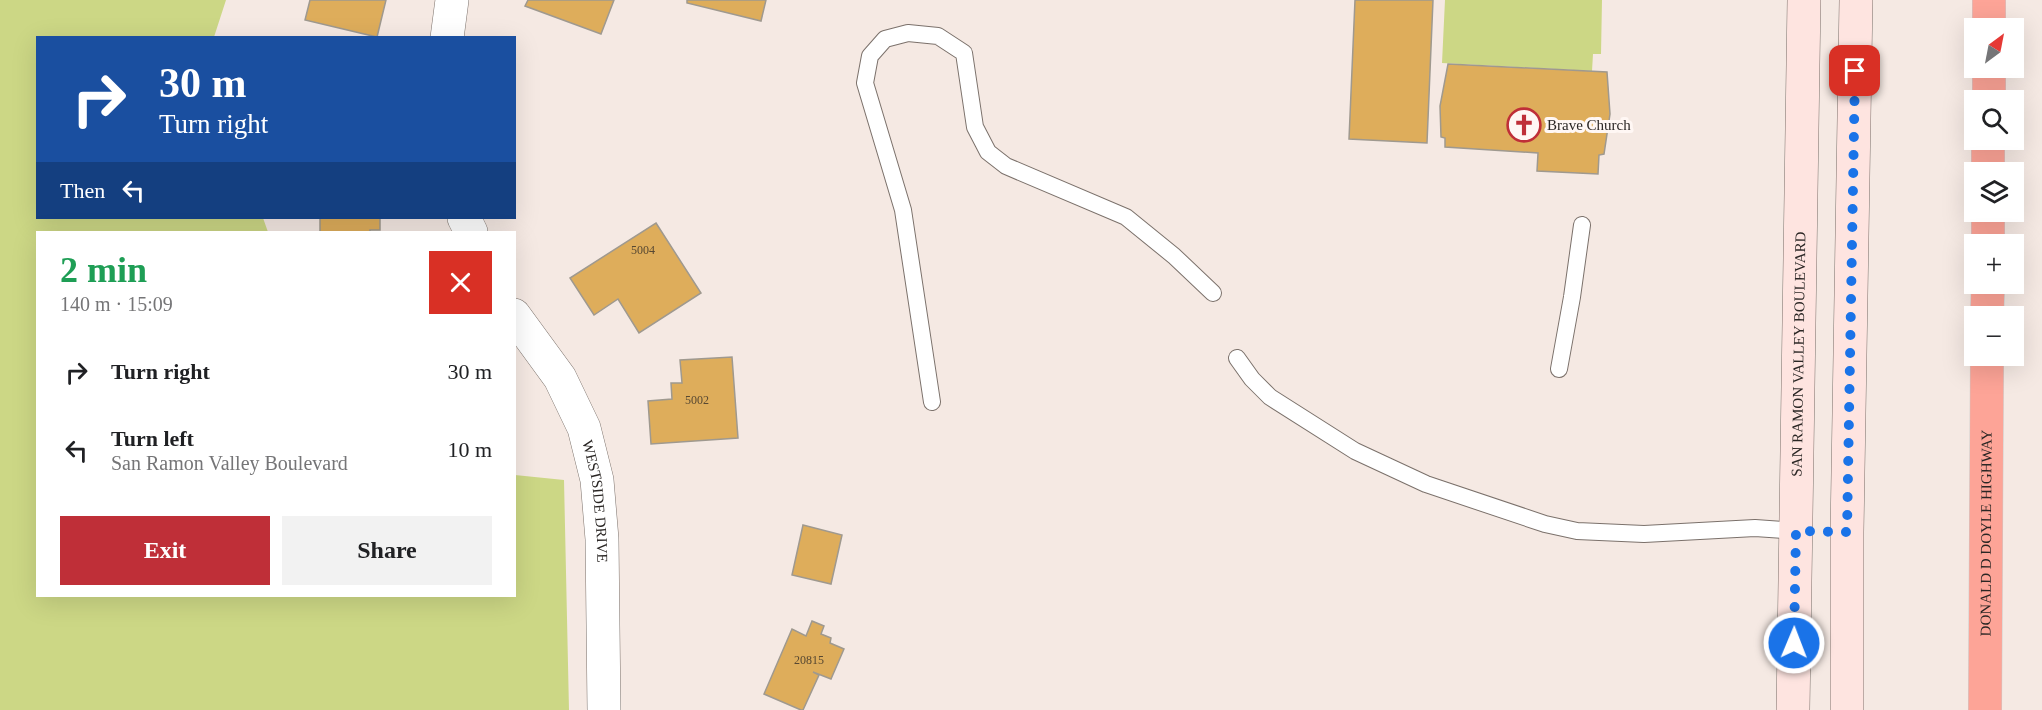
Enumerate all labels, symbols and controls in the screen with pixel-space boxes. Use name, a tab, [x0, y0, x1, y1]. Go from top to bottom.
north arrow	[1964, 18, 2024, 78]
map controls	[1964, 18, 2024, 366]
pin	[1829, 45, 1880, 96]
icon: arrive	[1838, 54, 1871, 87]
icon: right	[60, 60, 138, 138]
text: 30 m	[159, 60, 247, 106]
button: search	[1964, 90, 2024, 150]
church icon: Brave Church	[1506, 107, 1542, 143]
text: Turn right	[159, 109, 268, 139]
place label: Brave Church	[1547, 117, 1631, 133]
button: layers	[1964, 162, 2024, 222]
icon: left	[117, 174, 150, 207]
text: Then	[60, 178, 105, 203]
street label: SAN RAMON VALLEY BOULEVARD	[1789, 231, 1808, 477]
button: +	[1964, 234, 2024, 294]
house number: 5004	[631, 243, 655, 257]
text: 2 min	[60, 250, 147, 290]
button: close	[429, 251, 492, 314]
text: 140 m · 15:09	[60, 293, 173, 315]
button: −	[1964, 306, 2024, 366]
icon: right	[60, 356, 93, 389]
text: Turn right	[111, 359, 210, 384]
text: 30 m	[447, 359, 492, 384]
house number: 5002	[685, 393, 709, 407]
text: Turn left	[111, 426, 194, 451]
street label: DONALD D DOYLE HIGHWAY	[1977, 429, 1995, 636]
icon: left	[60, 434, 93, 467]
text: 10 m	[447, 437, 492, 462]
street label: WESTSIDE DRIVE	[579, 438, 610, 563]
text: San Ramon Valley Boulevard	[111, 452, 348, 474]
button: Exit	[60, 516, 270, 585]
button: Share	[282, 516, 492, 585]
position arrow	[1762, 611, 1826, 675]
house number: 20815	[794, 653, 824, 667]

